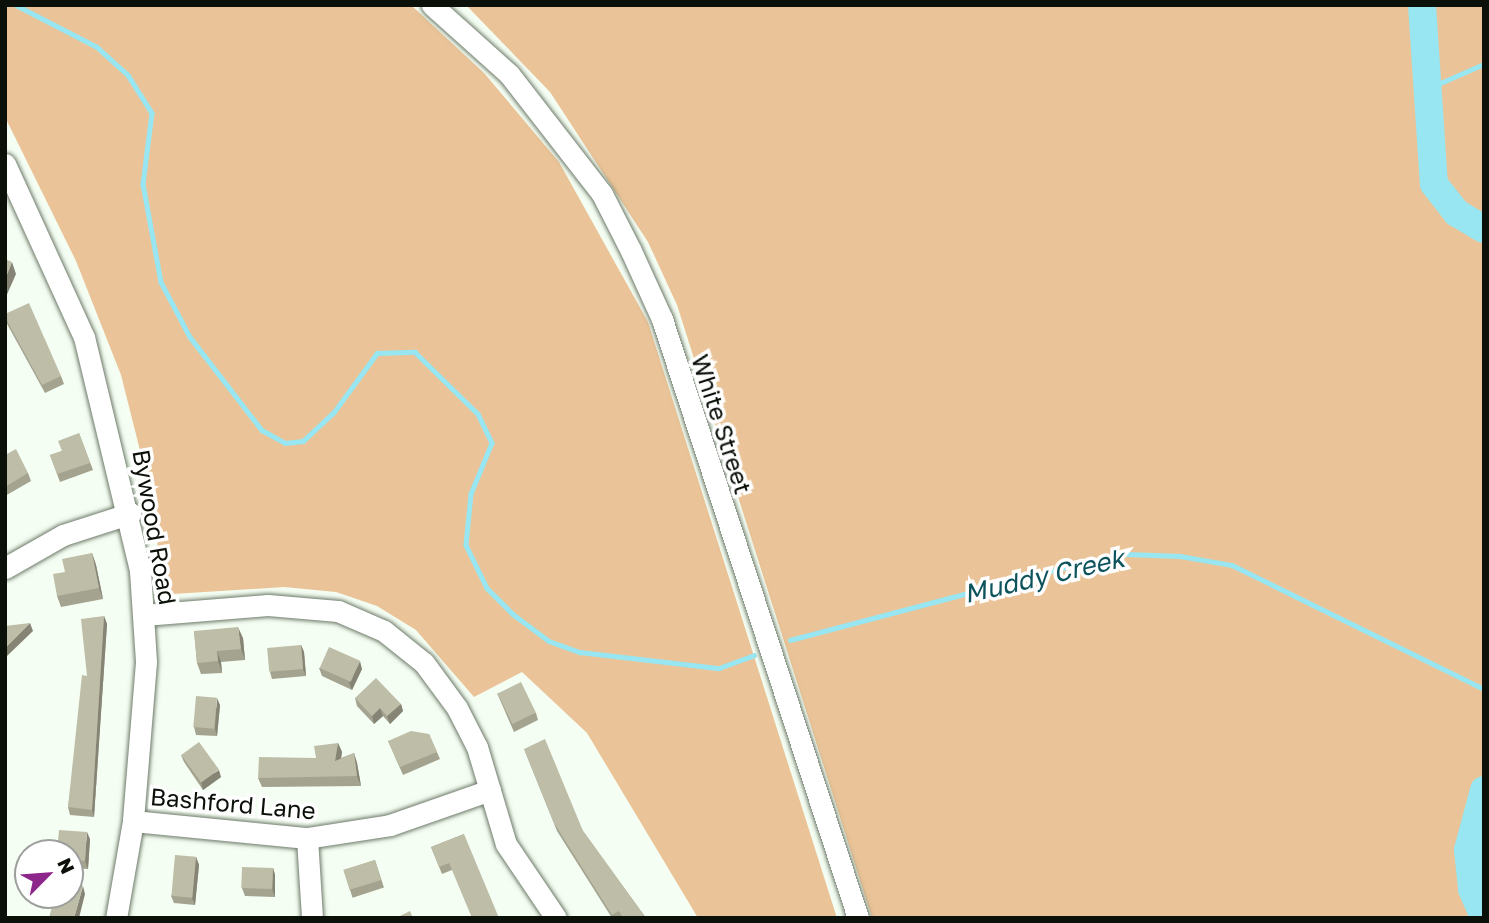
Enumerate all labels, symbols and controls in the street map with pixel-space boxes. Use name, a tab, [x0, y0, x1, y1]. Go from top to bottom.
street label: White Street	[686, 351, 758, 497]
street label: Bywood Road	[127, 447, 183, 607]
water label: Muddy Creek	[961, 542, 1127, 610]
street label: Bashford Lane	[149, 781, 317, 825]
north arrow	[14, 839, 84, 909]
text: N	[53, 854, 80, 877]

